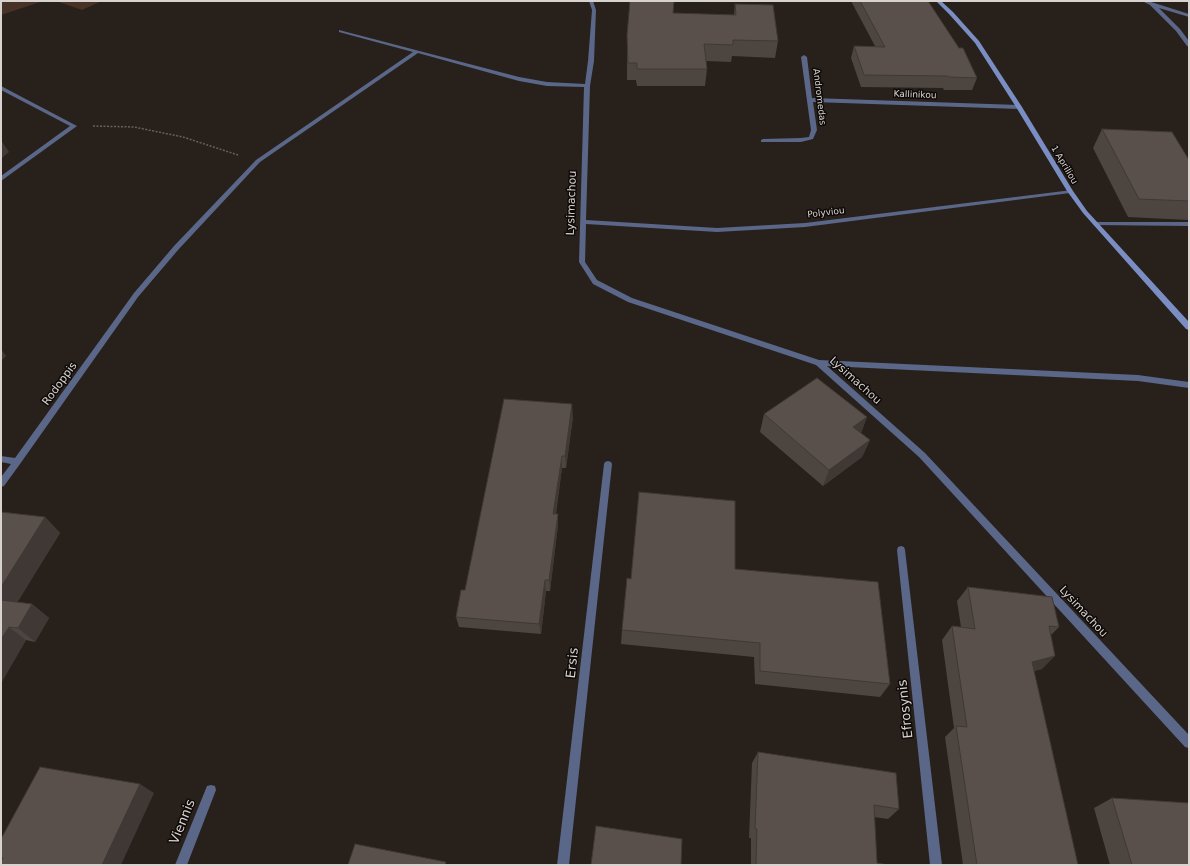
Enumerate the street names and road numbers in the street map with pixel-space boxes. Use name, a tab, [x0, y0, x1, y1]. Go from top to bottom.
street label: Andromedas	[810, 68, 828, 126]
street label: Kallinikou	[893, 89, 937, 101]
street label: 1 Apriliou	[1048, 144, 1080, 186]
street label: Lysimachou	[564, 170, 580, 236]
street label: Polyviou	[807, 205, 845, 221]
street label: Lysimachou	[827, 354, 883, 408]
street label: Rodoppis	[40, 360, 80, 408]
street label: Lysimachou	[1056, 584, 1110, 640]
street label: Ersis	[564, 647, 582, 679]
street label: Efrosynis	[895, 679, 917, 739]
street label: Viennis	[167, 797, 199, 847]

